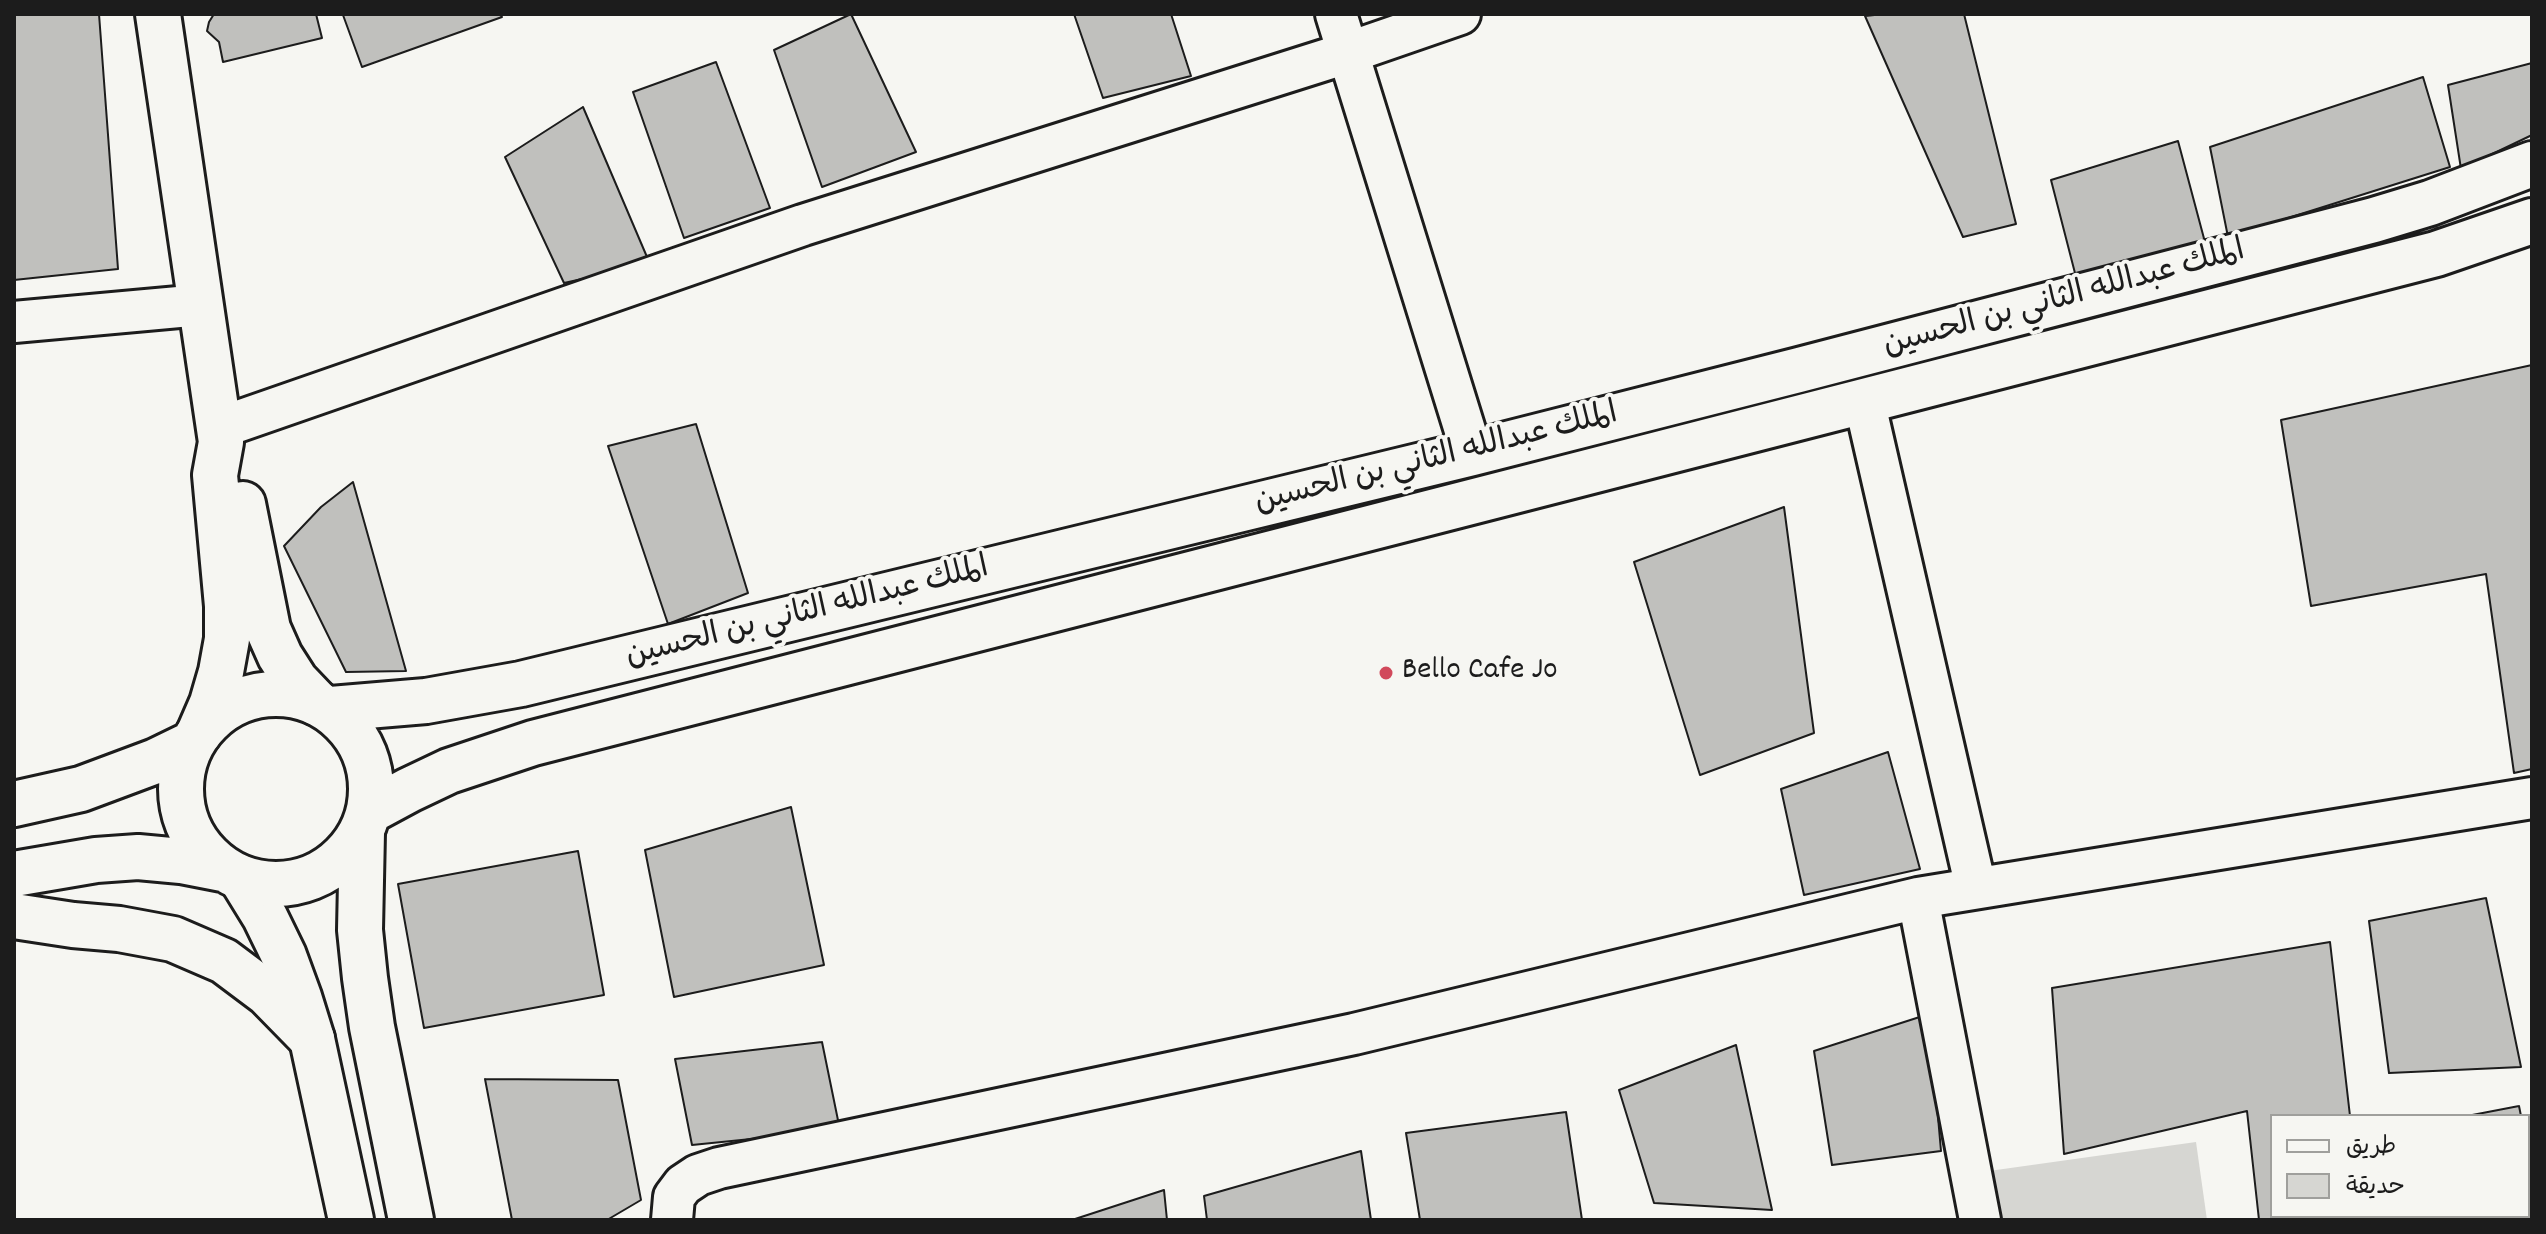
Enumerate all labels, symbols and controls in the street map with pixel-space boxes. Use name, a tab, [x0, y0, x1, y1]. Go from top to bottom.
street label: الملك عبدالله الثاني بن الحسين	[1880, 234, 2250, 368]
street label: الملك عبدالله الثاني بن الحسين	[1252, 397, 1622, 525]
street label: الملك عبدالله الثاني بن الحسين	[623, 551, 993, 679]
place label: Bello Cafe Jo	[1402, 654, 1557, 692]
marker: Bello Cafe Jo	[1377, 664, 1395, 682]
legend	[2270, 1114, 2530, 1218]
text: طريق	[2346, 1131, 2396, 1165]
text: حديقة	[2346, 1171, 2405, 1205]

